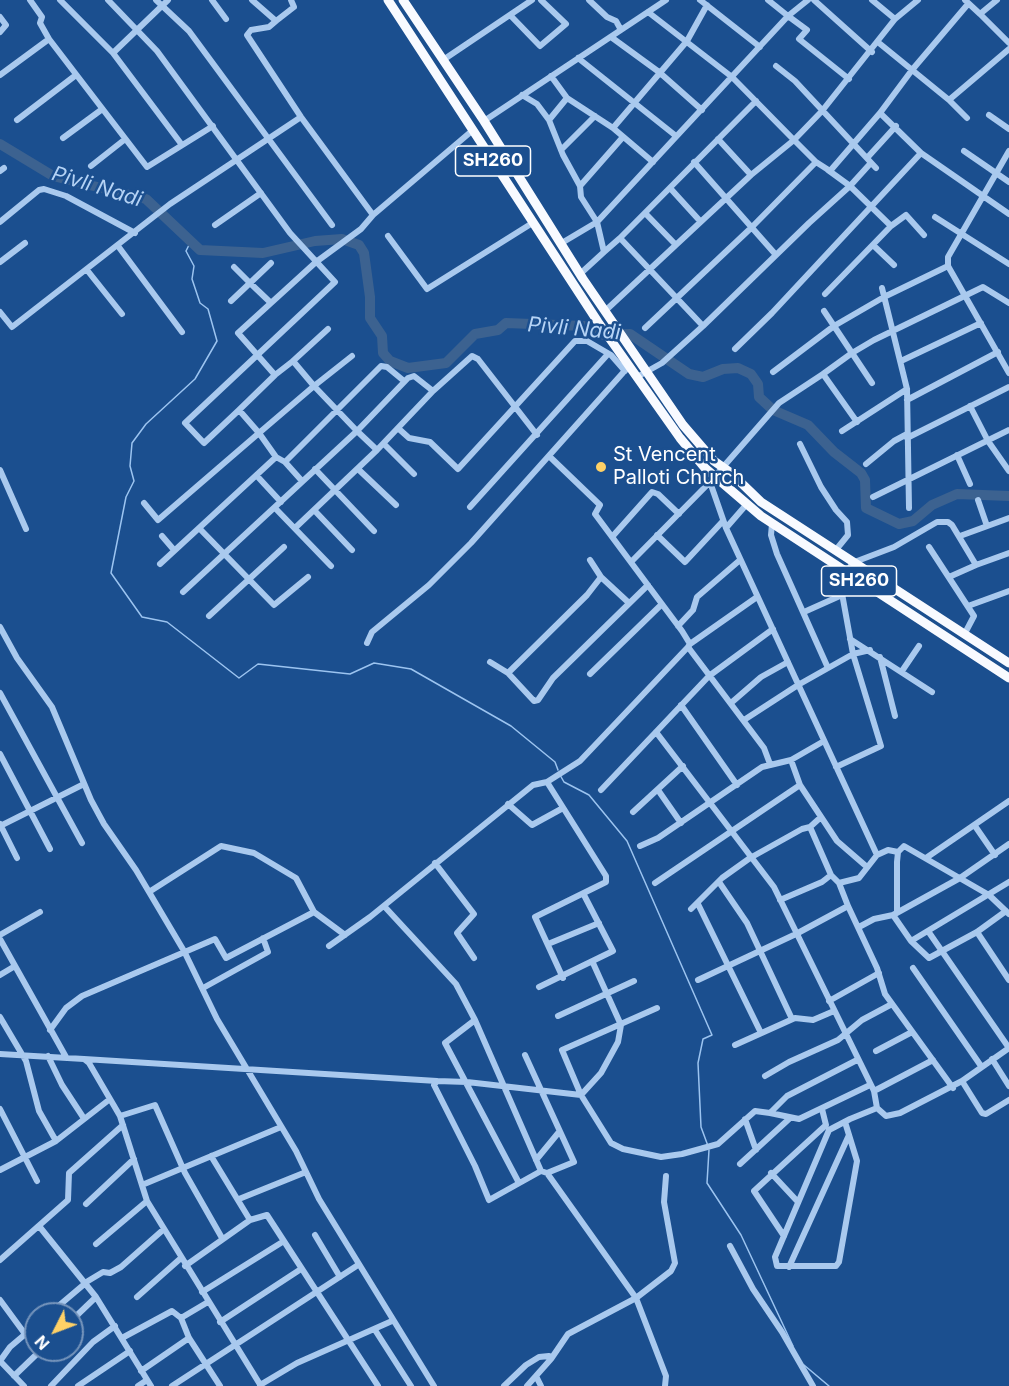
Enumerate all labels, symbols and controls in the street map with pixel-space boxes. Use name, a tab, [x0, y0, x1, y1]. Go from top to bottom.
road number: SH260	[456, 146, 530, 176]
water label: Pivli Nadi	[49, 161, 145, 213]
water label: Pivli Nadi	[526, 312, 622, 346]
place label: St Vencent Palloti Church	[613, 443, 744, 490]
marker: St Vencent Palloti Church	[594, 460, 608, 474]
road number: SH260	[822, 566, 896, 596]
north arrow	[24, 1302, 84, 1362]
text: N	[31, 1331, 54, 1354]

